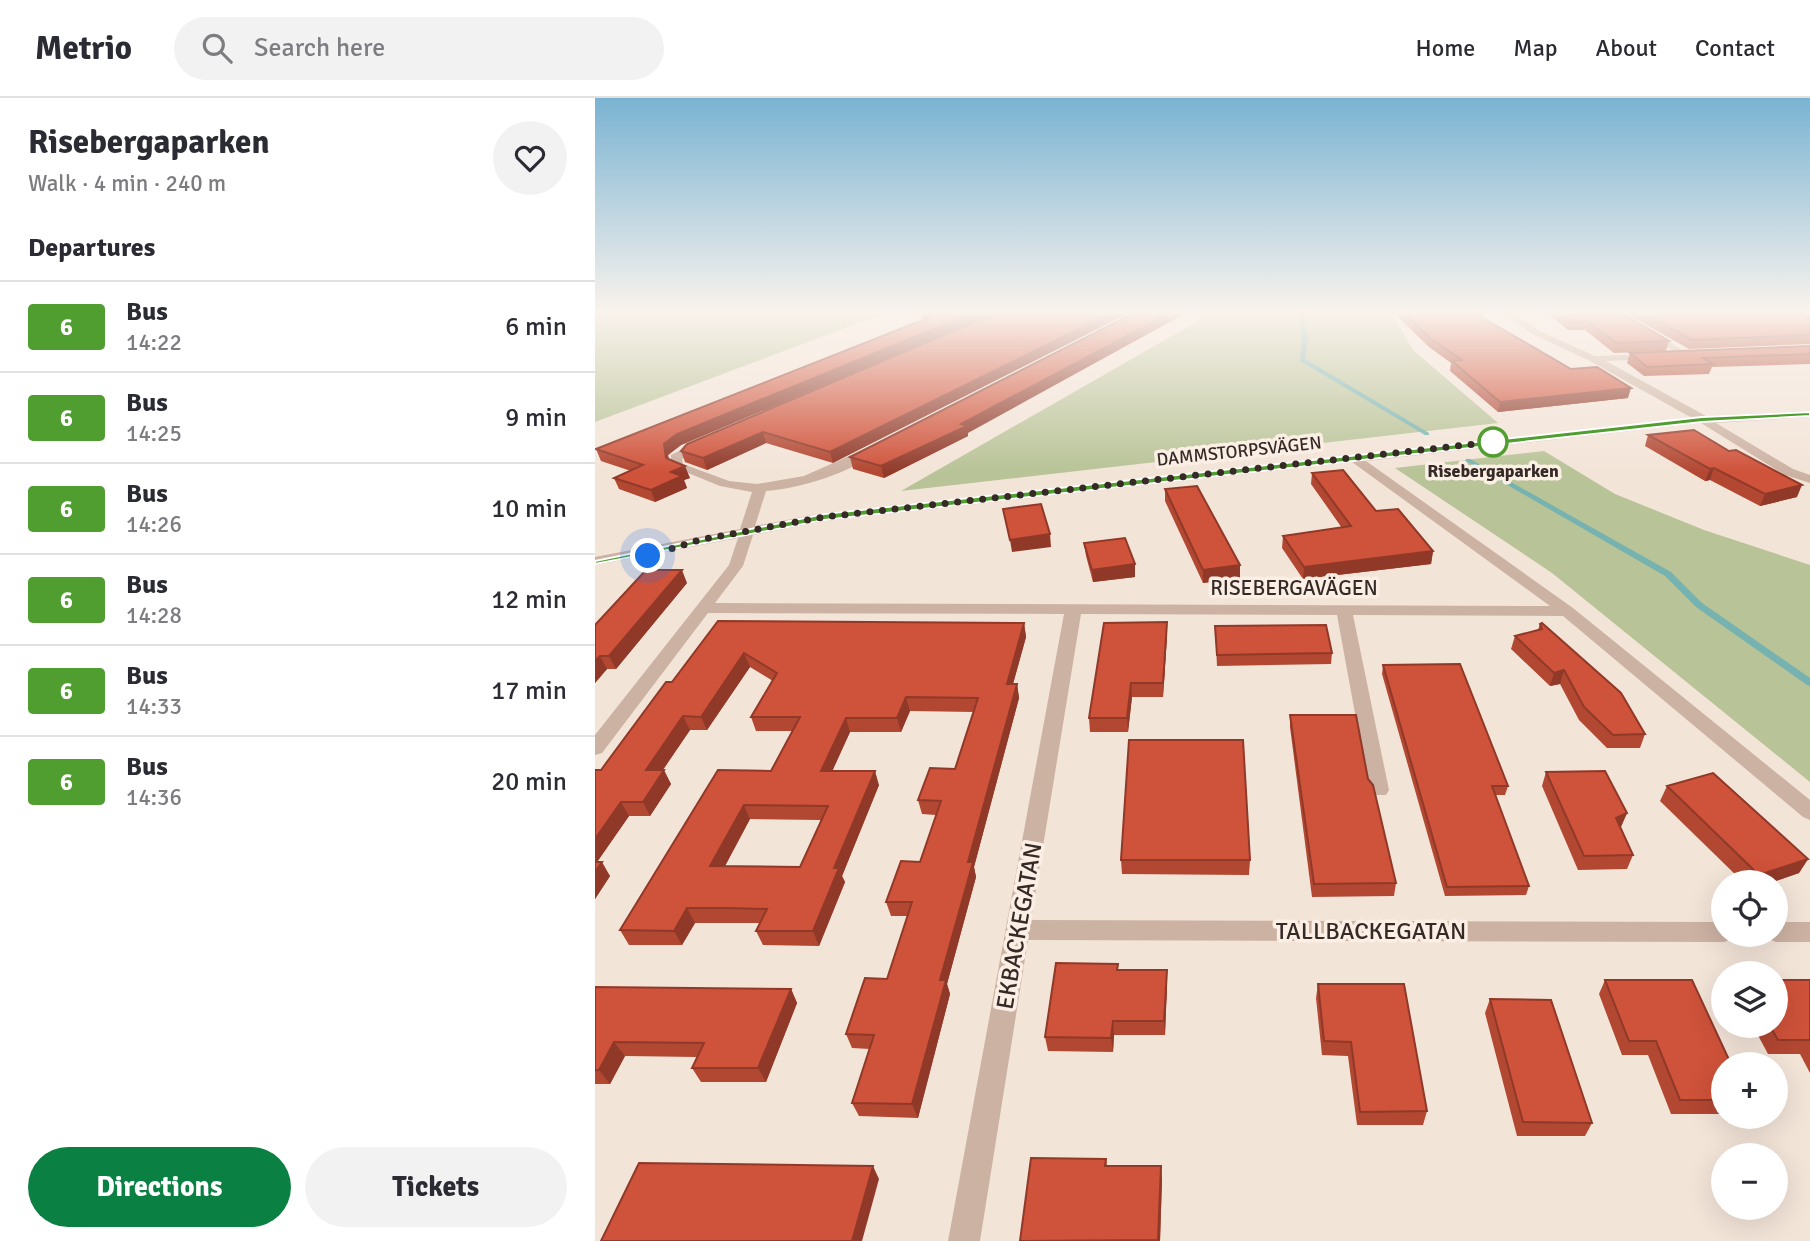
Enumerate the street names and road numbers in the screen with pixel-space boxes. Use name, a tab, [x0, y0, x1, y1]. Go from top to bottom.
street label: DAMMSTORPSVÄGEN	[1155, 431, 1323, 471]
street label: RISEBERGAVÄGEN	[1210, 575, 1378, 601]
street label: EKBACKEGATAN	[990, 840, 1048, 1012]
street label: TALLBACKEGATAN	[1276, 916, 1466, 946]

